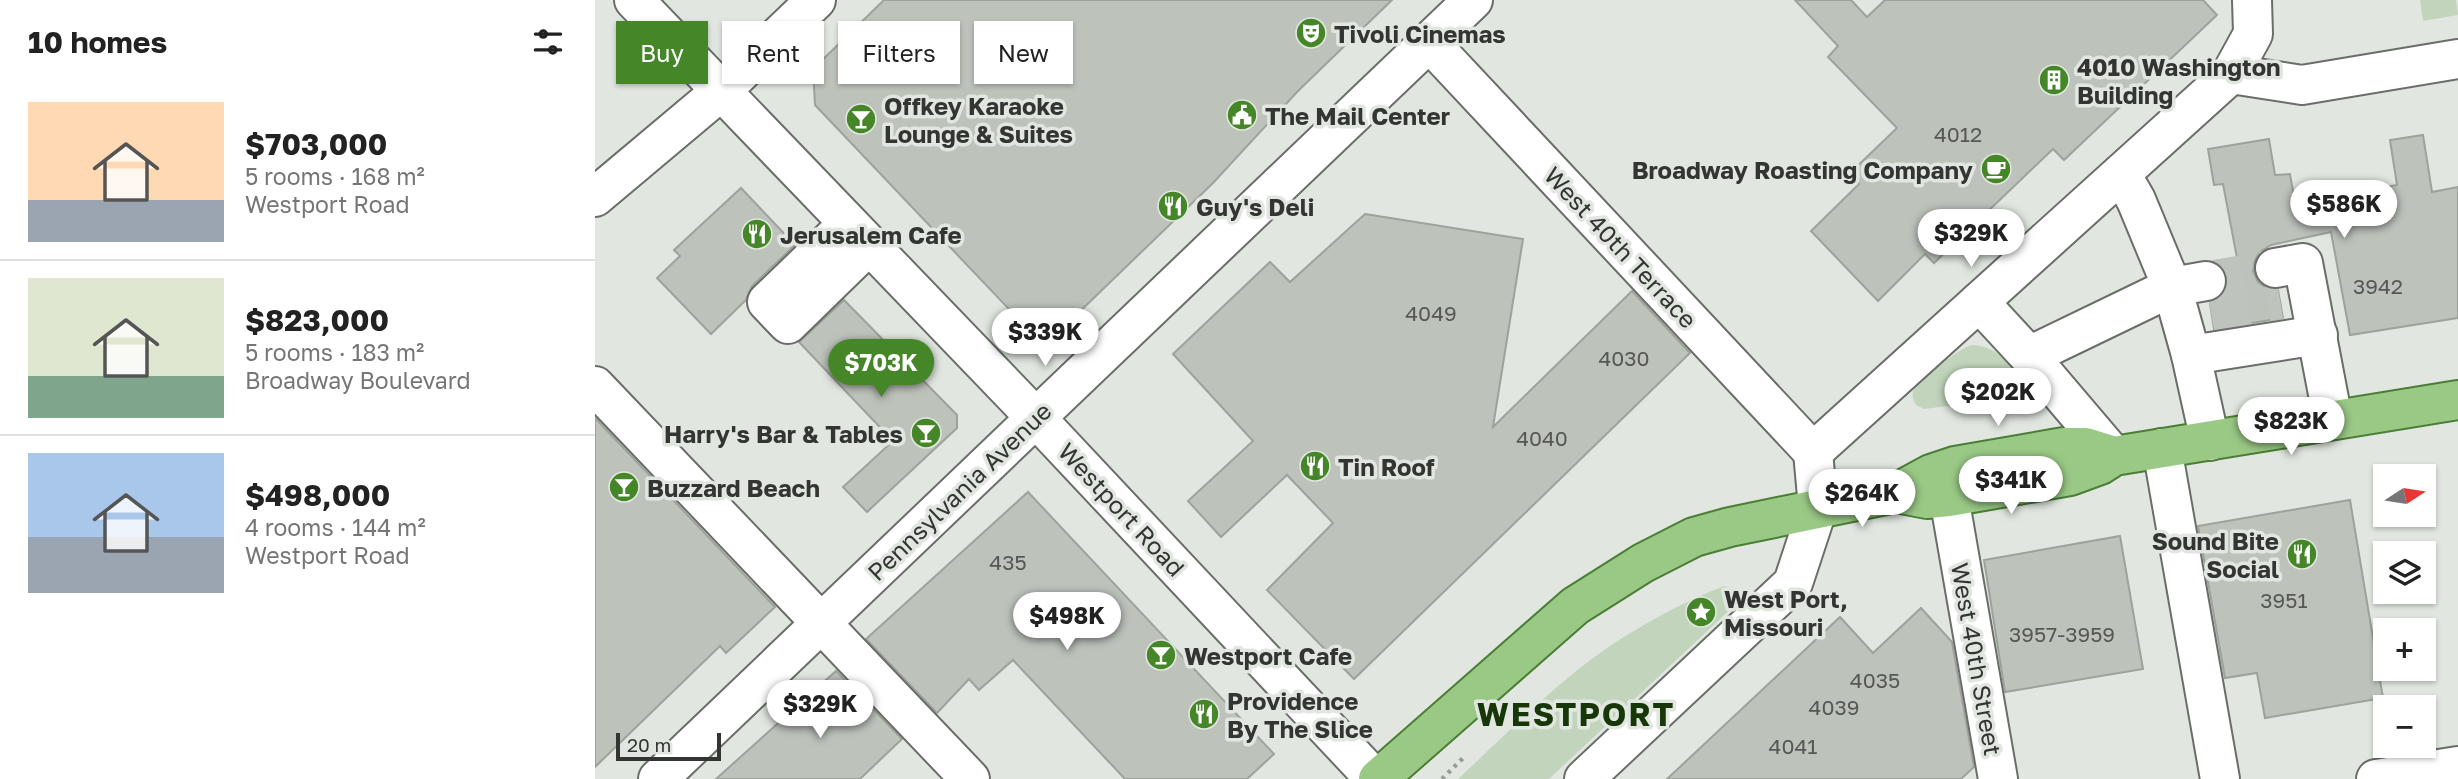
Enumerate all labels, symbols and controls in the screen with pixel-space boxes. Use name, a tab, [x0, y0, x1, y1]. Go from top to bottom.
theatre icon: Tivoli Cinemas	[1294, 16, 1328, 50]
place label: Tivoli Cinemas	[1334, 19, 1506, 48]
chip: Buy	[616, 21, 708, 84]
chip: Rent	[722, 21, 824, 84]
chip: Filters	[838, 21, 960, 84]
chip: New	[974, 21, 1073, 84]
icon: filters	[529, 23, 567, 61]
text: 10 homes	[28, 24, 167, 60]
place label: 4010 Washington Building	[2077, 52, 2281, 109]
building icon: 4010 Washington Building	[2037, 63, 2071, 97]
place label: Offkey Karaoke Lounge & Suites	[884, 91, 1073, 148]
public building icon: The Mail Center	[1225, 98, 1259, 132]
place label: The Mail Center	[1265, 101, 1450, 130]
bar icon: Offkey Karaoke Lounge & Suites	[844, 102, 878, 136]
house number: 4012	[1934, 121, 1982, 147]
text: $703,000	[245, 126, 387, 162]
icon: home	[84, 130, 168, 214]
cafe icon: Broadway Roasting Company	[1979, 152, 2013, 186]
place label: Broadway Roasting Company	[1632, 155, 1974, 184]
street label: West 40th Terrace	[1539, 160, 1703, 334]
text: 5 rooms · 168 m²	[245, 162, 425, 190]
pin: $586K	[2295, 180, 2393, 240]
restaurant icon: Guy's Deli	[1156, 189, 1190, 223]
text: $586K	[2306, 189, 2382, 217]
text: Westport Road	[245, 190, 410, 218]
place label: Guy's Deli	[1196, 192, 1314, 221]
pin: $329K	[1922, 210, 2020, 269]
restaurant icon: Jerusalem Cafe	[740, 217, 774, 251]
text: $329K	[1934, 218, 2008, 246]
place label: Jerusalem Cafe	[780, 220, 962, 249]
house number: 3942	[2353, 273, 2403, 299]
house number: 4049	[1405, 300, 1457, 326]
text: $823,000	[245, 302, 389, 338]
icon: home	[84, 306, 168, 390]
pin: $339K	[996, 308, 1094, 368]
text: $339K	[1008, 317, 1082, 345]
text: 5 rooms · 183 m²	[245, 338, 424, 366]
pin: $703K	[832, 340, 930, 399]
house number: 4030	[1598, 345, 1650, 371]
text: $703K	[844, 348, 918, 376]
text: Broadway Boulevard	[245, 366, 471, 394]
pin: $202K	[1949, 368, 2047, 428]
text: $202K	[1960, 377, 2036, 405]
street label: Pennsylvania Avenue	[861, 396, 1057, 586]
pin: $823K	[2242, 398, 2340, 457]
text: $823K	[2254, 406, 2328, 434]
bar icon: Harry's Bar & Tables	[909, 416, 943, 450]
place label: Harry's Bar & Tables	[664, 419, 903, 448]
house number: 4040	[1516, 425, 1568, 451]
street label: Westport Road	[1053, 436, 1191, 582]
restaurant icon: Tin Roof	[1298, 449, 1332, 483]
place label: Tin Roof	[1338, 452, 1435, 481]
pin: $341K	[1962, 456, 2060, 516]
north arrow	[2373, 464, 2436, 527]
map controls	[2373, 464, 2436, 758]
text: $341K	[1975, 465, 2047, 493]
bar icon: Buzzard Beach	[607, 470, 641, 504]
pin: $264K	[1813, 470, 1911, 529]
place label: Buzzard Beach	[647, 473, 820, 502]
text: $498,000	[245, 477, 390, 513]
text: $264K	[1824, 478, 1900, 506]
icon: home	[84, 481, 168, 565]
text: 4 rooms · 144 m²	[245, 513, 426, 541]
place label: Sound Bite Social	[2152, 526, 2279, 583]
restaurant icon: Sound Bite Social	[2285, 537, 2319, 571]
text: Westport Road	[245, 541, 410, 569]
button: layers	[2373, 541, 2436, 604]
house number: 435	[989, 549, 1027, 575]
street label: West 40th Street	[1946, 560, 2008, 758]
place label: West Port, Missouri	[1724, 584, 1848, 641]
house number: 3951	[2260, 587, 2308, 613]
pin: $498K	[1018, 592, 1116, 652]
place icon: West Port, Missouri	[1684, 595, 1718, 629]
text: $498K	[1029, 601, 1105, 629]
button: +	[2373, 618, 2436, 681]
house number: 3957-3959	[2009, 621, 2115, 647]
bar icon: Westport Cafe	[1144, 638, 1178, 672]
place label: Westport Cafe	[1184, 641, 1352, 670]
house number: 4035	[1850, 667, 1900, 693]
pin: $329K	[771, 680, 869, 740]
place label: Providence By The Slice	[1227, 686, 1373, 743]
text: $329K	[783, 689, 857, 717]
house number: 4039	[1809, 694, 1859, 720]
district label: WESTPORT	[1477, 695, 1675, 733]
button: −	[2373, 695, 2436, 758]
restaurant icon: Providence By The Slice	[1187, 697, 1221, 731]
scale bar	[616, 730, 721, 762]
text: 20 m	[627, 733, 671, 756]
house number: 4041	[1769, 733, 1817, 759]

